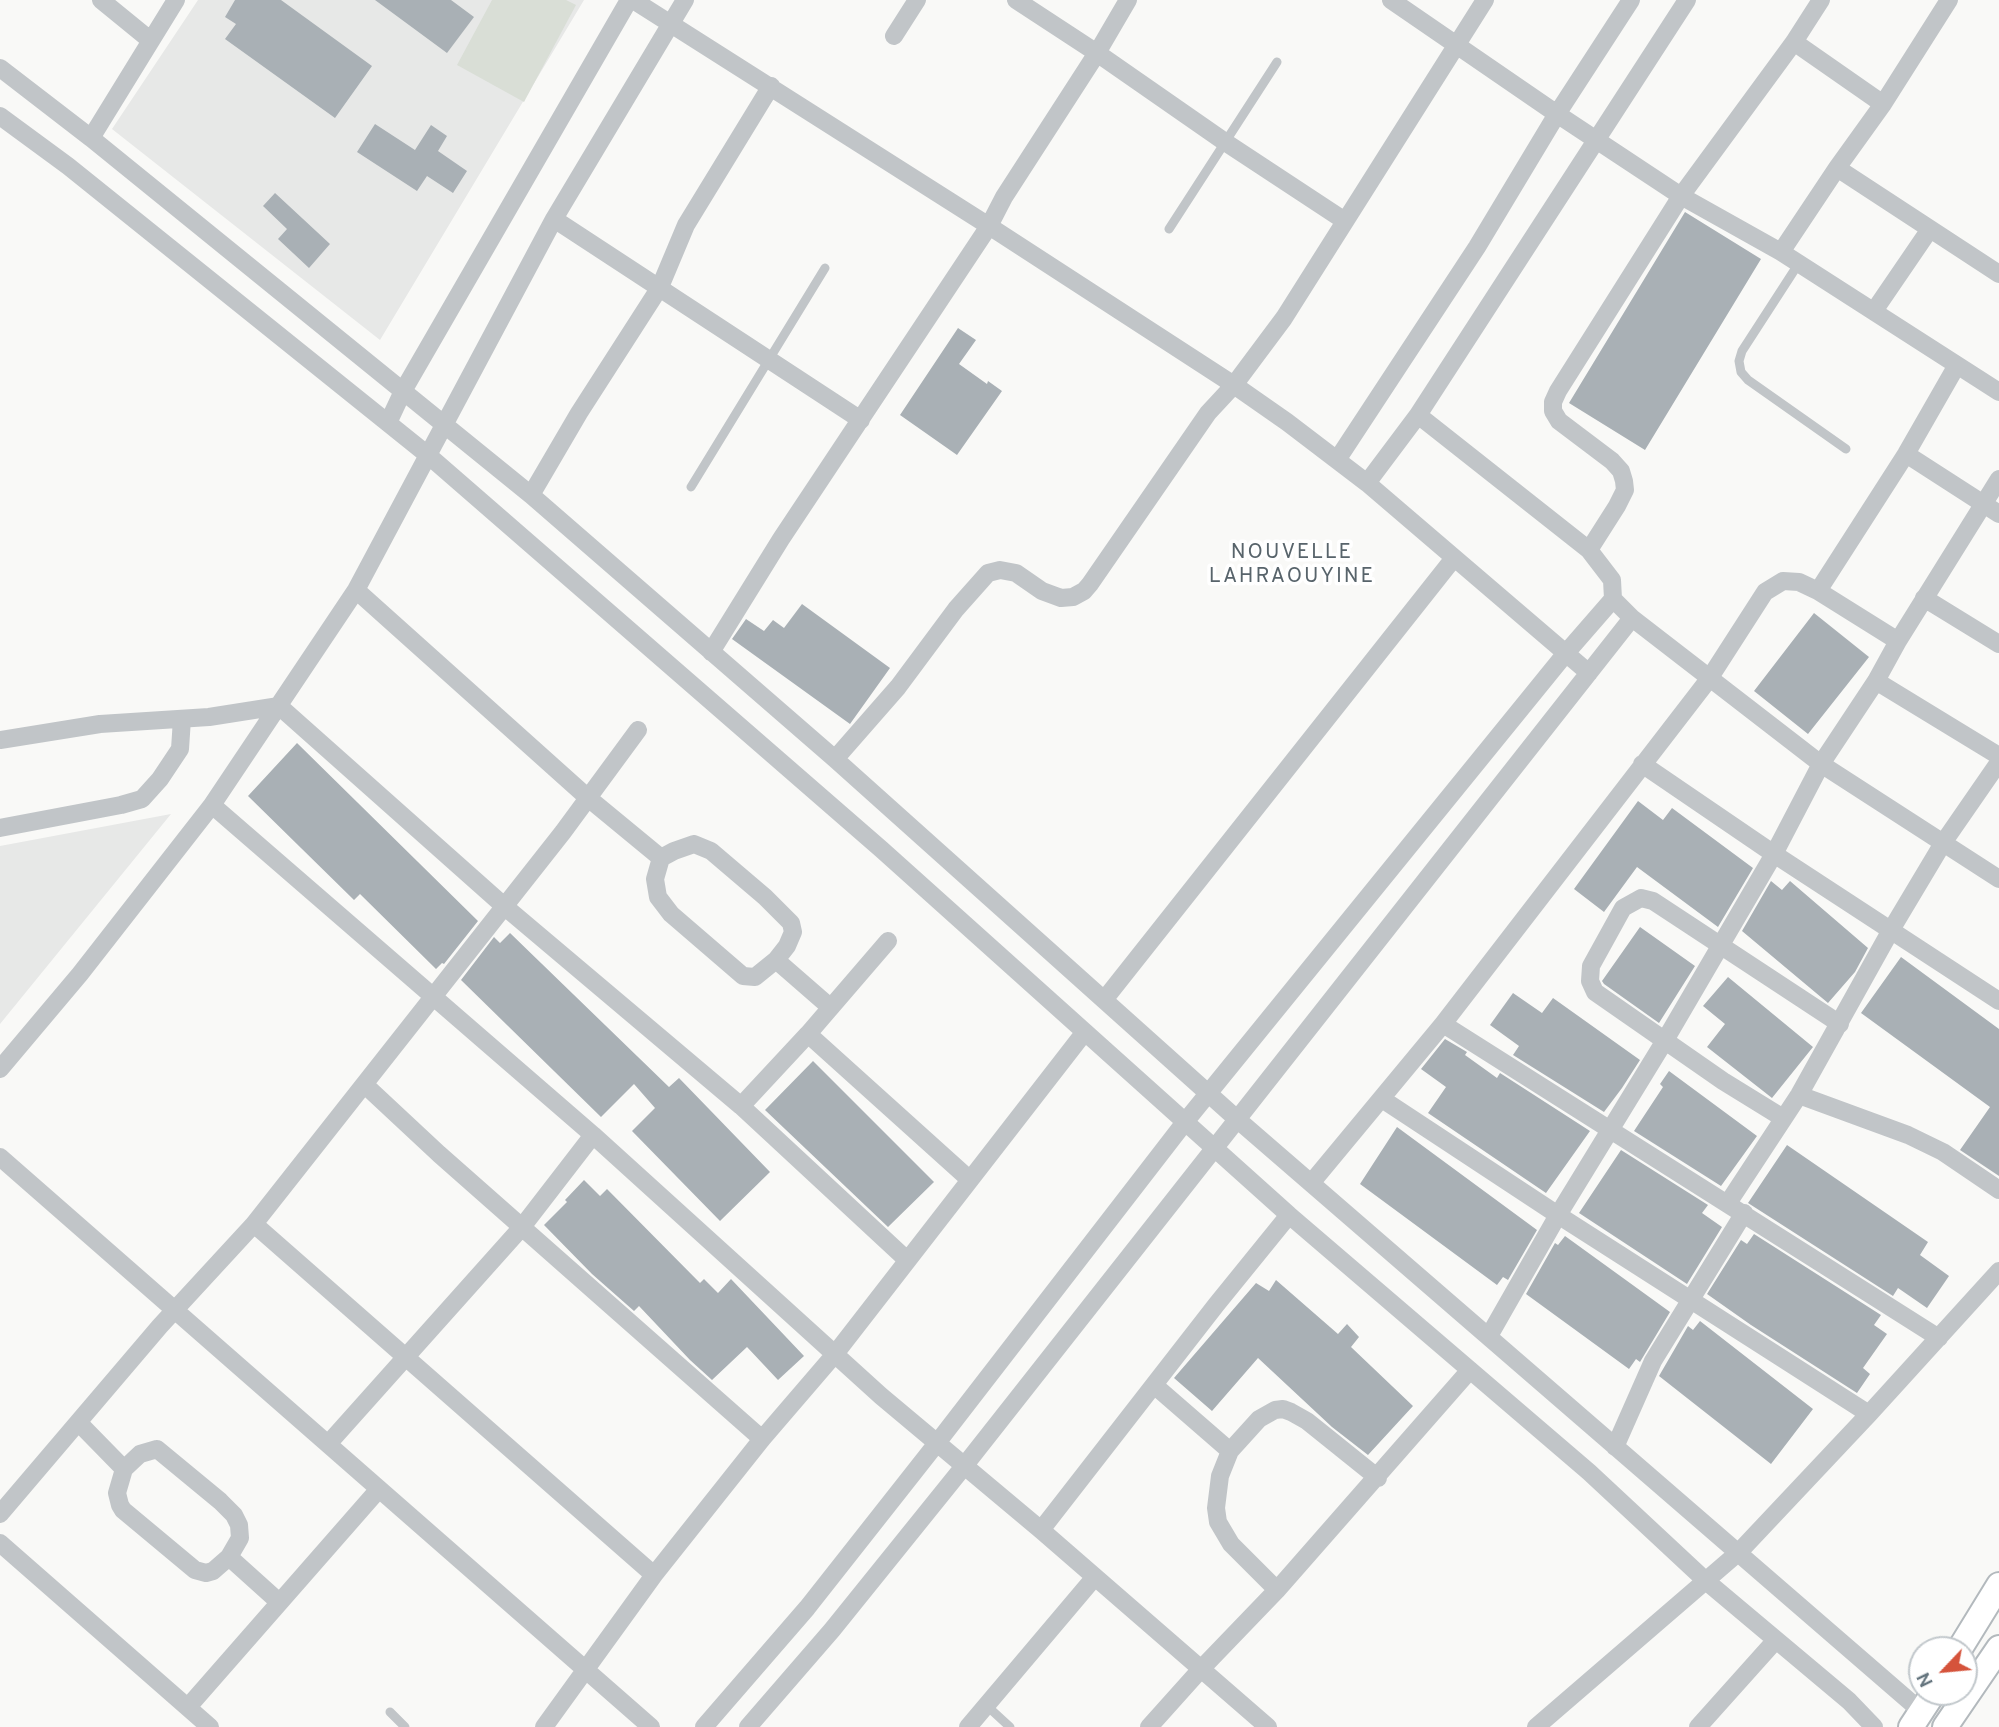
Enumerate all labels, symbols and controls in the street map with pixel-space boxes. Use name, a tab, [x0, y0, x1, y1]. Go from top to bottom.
district label: NOUVELLE LAHRAOUYINE	[1210, 541, 1374, 591]
north arrow	[1908, 1636, 1978, 1706]
text: N	[1912, 1668, 1940, 1691]

